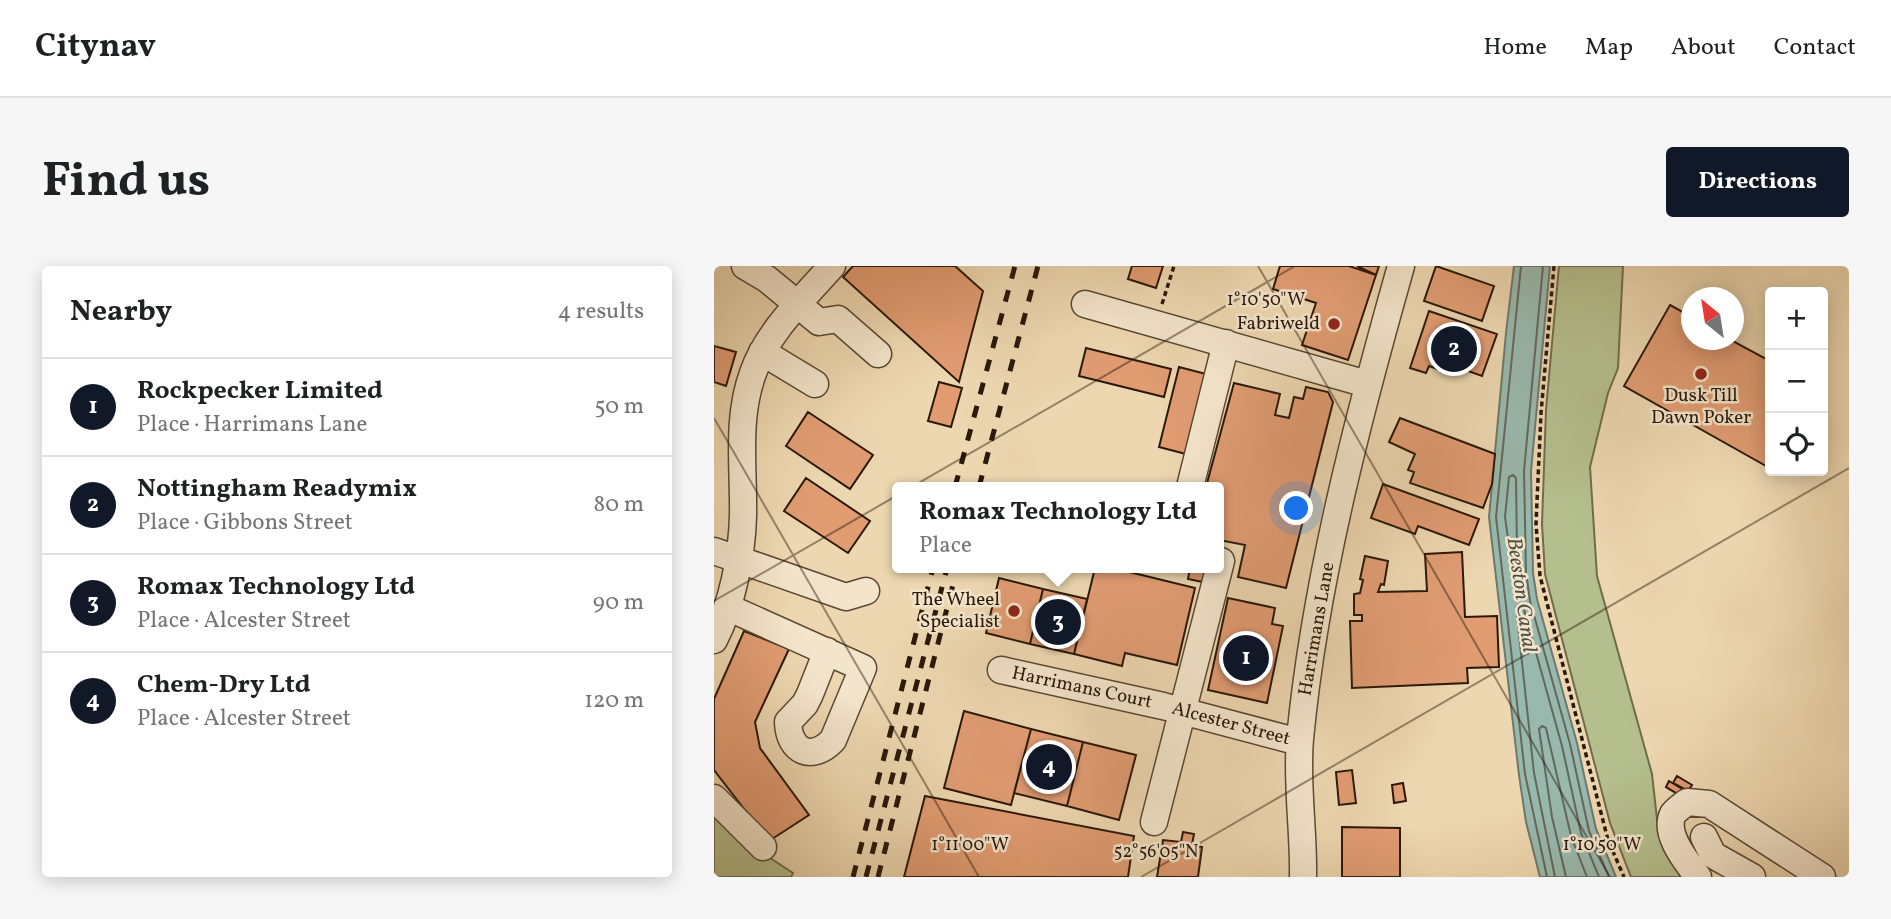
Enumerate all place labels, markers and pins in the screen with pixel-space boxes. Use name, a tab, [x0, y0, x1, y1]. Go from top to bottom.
place label: Fabriweld	[1237, 311, 1320, 337]
marker: Fabriweld	[1326, 316, 1342, 332]
pin: 2	[1431, 323, 1477, 375]
marker: Dusk Till Dawn Poker	[1693, 366, 1709, 382]
place label: Dusk Till Dawn Poker	[1651, 383, 1751, 431]
place label: The Wheel Specialist	[912, 587, 1000, 635]
pin: 3	[1035, 596, 1081, 648]
marker: The Wheel Specialist	[1006, 603, 1022, 619]
pin: 1	[1223, 632, 1269, 684]
pin: 4	[1026, 741, 1072, 793]

